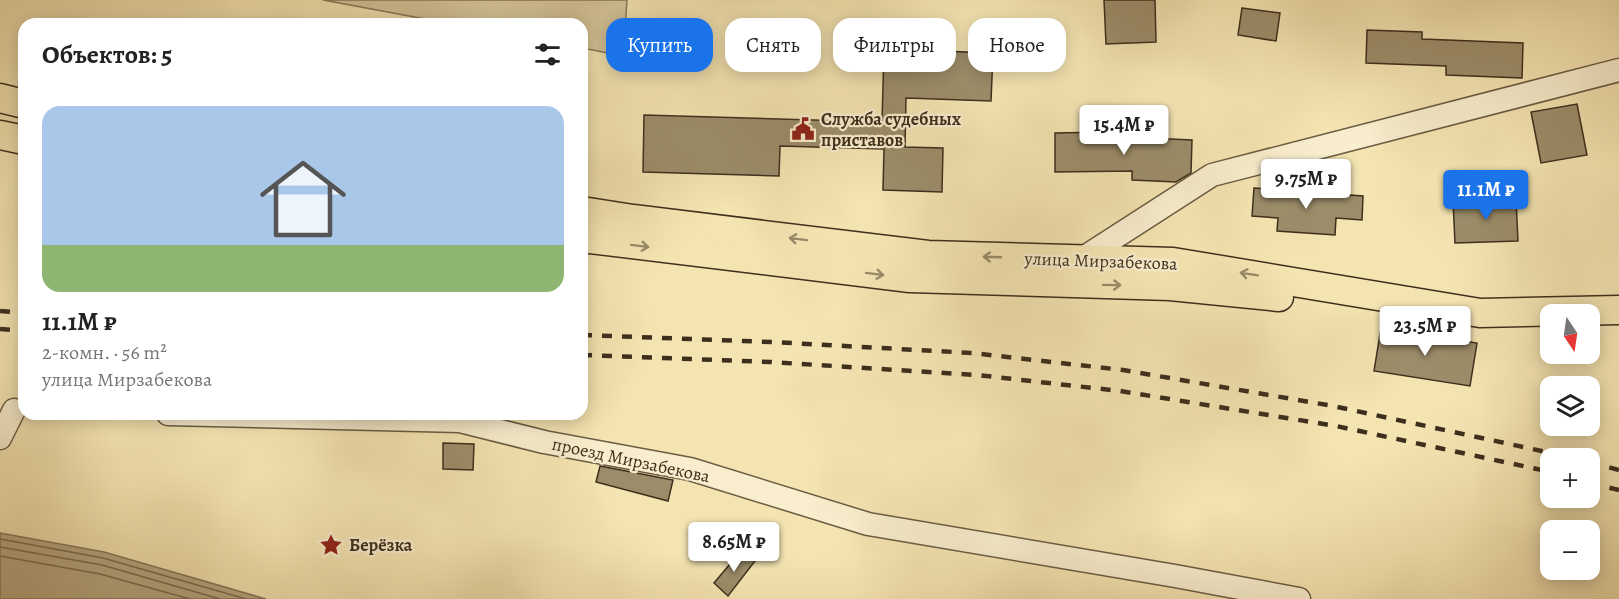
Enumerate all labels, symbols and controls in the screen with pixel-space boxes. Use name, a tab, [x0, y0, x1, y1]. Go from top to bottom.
chip: Купить	[606, 18, 713, 72]
chip: Снять	[725, 18, 821, 72]
chip: Фильтры	[833, 18, 956, 72]
chip: Новое	[968, 18, 1066, 72]
text: Объектов: 5	[42, 37, 172, 72]
icon: filters	[531, 38, 564, 71]
pin: 15.4M ₽	[1069, 105, 1179, 156]
place label: Служба судебных приставов	[821, 107, 962, 152]
text: 15.4M ₽	[1093, 111, 1155, 138]
public building icon: Служба судебных приставов	[790, 116, 816, 142]
icon: home	[249, 145, 357, 253]
pin: 9.75M ₽	[1251, 159, 1361, 210]
text: 9.75M ₽	[1275, 165, 1337, 192]
pin: 11.1M ₽	[1431, 170, 1541, 221]
text: 11.1M ₽	[1457, 176, 1515, 203]
one-way arrow	[788, 234, 808, 245]
one-way arrow	[629, 241, 649, 252]
street label: улица Мирзабекова	[1023, 246, 1179, 276]
one-way arrow	[982, 252, 1002, 263]
one-way arrow	[1239, 268, 1259, 279]
one-way arrow	[865, 269, 885, 280]
one-way arrow	[1101, 279, 1121, 291]
text: 11.1M ₽	[42, 304, 117, 339]
north arrow	[1540, 304, 1600, 364]
map controls	[1540, 304, 1600, 580]
pin: 23.5M ₽	[1370, 306, 1480, 357]
text: 23.5M ₽	[1394, 312, 1456, 339]
text: 2-комн. · 56 m²	[42, 339, 167, 366]
text: улица Мирзабекова	[42, 366, 212, 393]
button: layers	[1540, 376, 1600, 436]
street label: проезд Мирзабекова	[550, 432, 713, 489]
button: +	[1540, 448, 1600, 508]
button: −	[1540, 520, 1600, 580]
pin: 8.65M ₽	[679, 522, 789, 573]
text: 8.65M ₽	[702, 528, 766, 555]
place icon: Берёзка	[318, 532, 344, 558]
place label: Берёзка	[349, 533, 413, 557]

